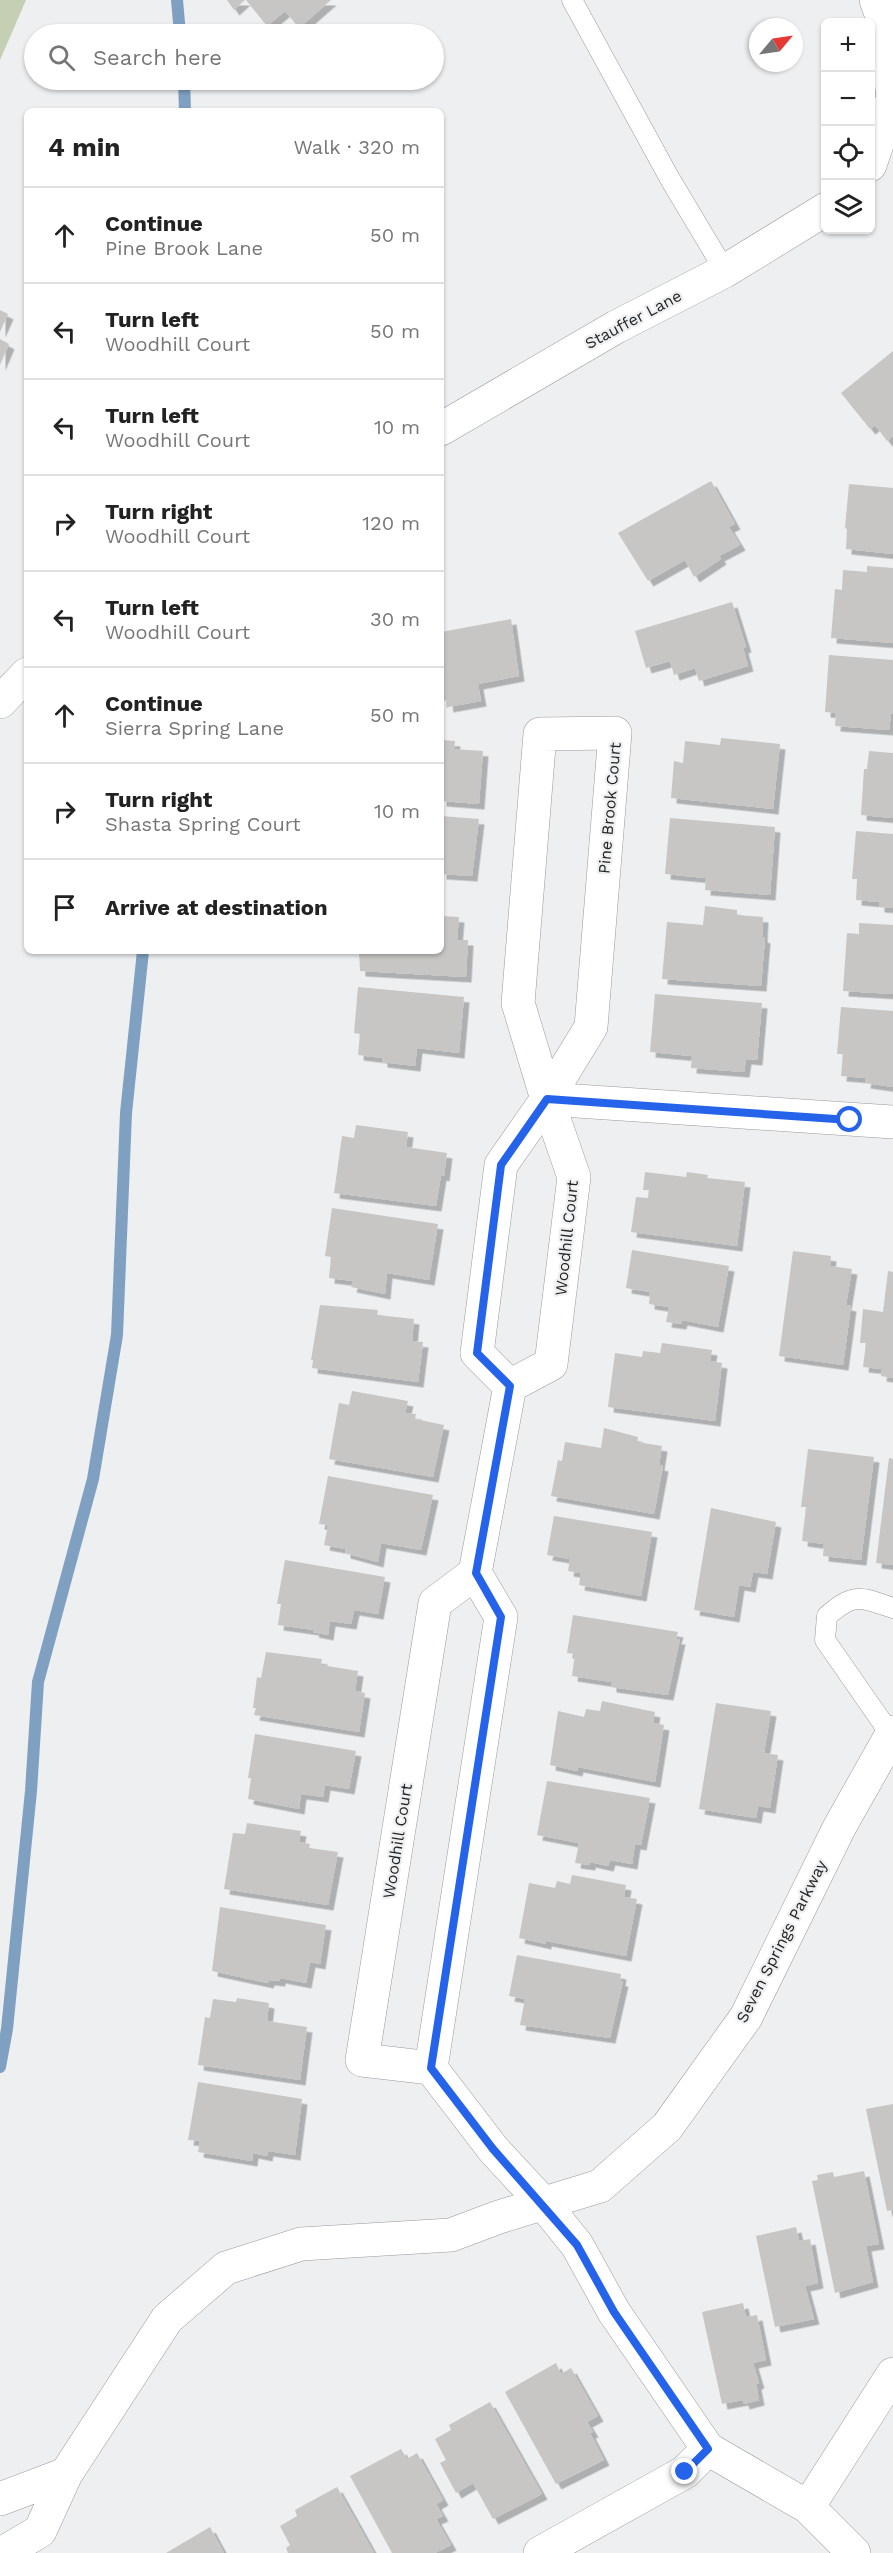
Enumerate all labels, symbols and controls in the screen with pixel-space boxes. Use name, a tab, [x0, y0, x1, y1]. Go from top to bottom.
north arrow	[749, 18, 803, 72]
map controls	[821, 18, 875, 234]
button: +	[821, 18, 875, 72]
search box	[24, 24, 444, 90]
icon: search	[45, 41, 78, 74]
text: Search here	[93, 45, 222, 70]
button: −	[821, 72, 875, 126]
button: locate	[821, 126, 875, 180]
text: 4 min	[48, 132, 120, 162]
text: Walk · 320 m	[293, 135, 420, 159]
button: layers	[821, 180, 875, 234]
text: Continue	[105, 211, 203, 236]
icon: ahead	[48, 219, 81, 252]
text: 50 m	[370, 223, 420, 247]
text: Pine Brook Lane	[105, 236, 263, 260]
street label: Stauffer Lane	[582, 286, 685, 353]
text: Turn left	[105, 307, 199, 332]
icon: left	[48, 315, 81, 348]
text: 50 m	[370, 319, 420, 343]
text: Woodhill Court	[105, 332, 250, 356]
text: Turn left	[105, 403, 199, 428]
icon: left	[48, 411, 81, 444]
text: 10 m	[374, 415, 420, 439]
text: Woodhill Court	[105, 428, 250, 452]
text: Turn right	[105, 499, 212, 524]
icon: right	[48, 507, 81, 540]
text: 120 m	[362, 511, 420, 535]
text: Woodhill Court	[105, 524, 250, 548]
text: Turn left	[105, 595, 199, 620]
icon: left	[48, 603, 81, 636]
text: 30 m	[370, 607, 420, 631]
text: Woodhill Court	[105, 620, 250, 644]
text: Continue	[105, 691, 203, 716]
icon: ahead	[48, 699, 81, 732]
text: 50 m	[370, 703, 420, 727]
text: Sierra Spring Lane	[105, 716, 284, 740]
street label: Pine Brook Court	[594, 741, 625, 875]
text: Turn right	[105, 787, 212, 812]
icon: right	[48, 795, 81, 828]
text: 10 m	[374, 799, 420, 823]
text: Shasta Spring Court	[105, 812, 301, 836]
icon: arrive	[48, 891, 81, 924]
text: Arrive at destination	[105, 895, 328, 920]
route start	[836, 1106, 862, 1132]
street label: Woodhill Court	[551, 1179, 582, 1297]
street label: Woodhill Court	[379, 1782, 416, 1900]
street label: Seven Springs Parkway	[732, 1856, 831, 2026]
route end	[671, 2458, 697, 2484]

